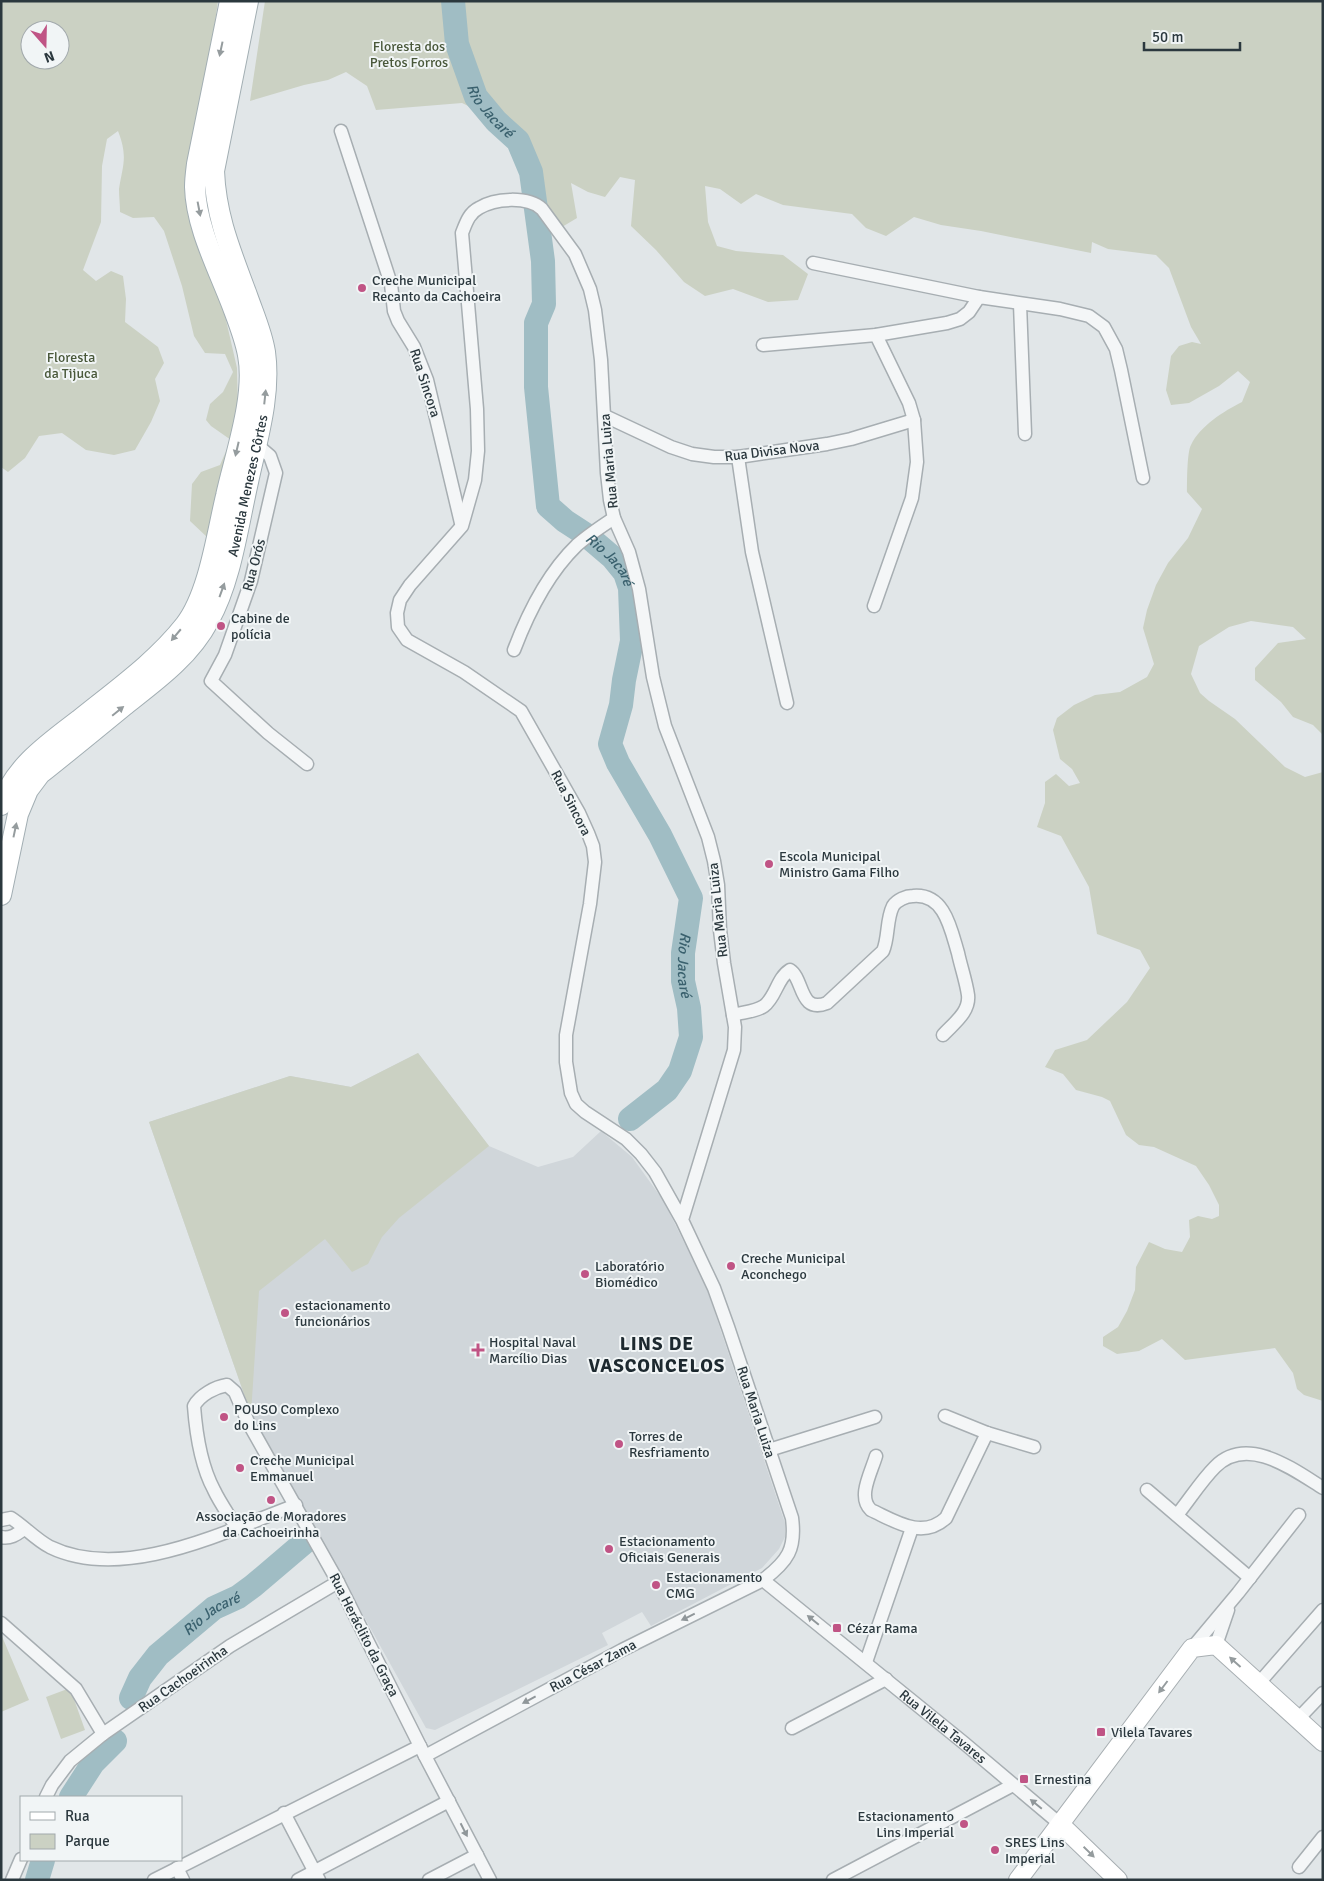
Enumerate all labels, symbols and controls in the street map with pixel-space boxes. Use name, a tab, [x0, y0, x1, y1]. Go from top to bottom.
north arrow	[20, 20, 70, 70]
scale bar	[1144, 20, 1240, 52]
text: 50 m	[1152, 28, 1183, 46]
park label: Floresta dos Pretos Forros	[370, 38, 448, 71]
one-way arrow	[217, 42, 225, 57]
text: N	[42, 47, 57, 66]
water label: Rio Jacaré	[463, 81, 519, 143]
one-way arrow	[195, 201, 203, 217]
place label: Creche Municipal Recanto da Cachoeira	[372, 272, 501, 305]
marker: Creche Municipal Recanto da Cachoeira	[356, 282, 368, 294]
street label: Rua Sincora	[406, 347, 444, 419]
park label: Floresta da Tijuca	[44, 349, 98, 382]
one-way arrow	[261, 389, 269, 405]
street label: Avenida Menezes Côrtes	[224, 413, 271, 558]
street label: Rua Maria Luiza	[596, 413, 622, 509]
street label: Rua Divisa Nova	[724, 437, 820, 465]
one-way arrow	[233, 441, 241, 456]
water label: Rio Jacaré	[582, 529, 638, 590]
street label: Rua Orós	[239, 537, 269, 593]
one-way arrow	[219, 582, 226, 597]
place label: Cabine de polícia	[231, 610, 290, 643]
marker: Cabine de polícia	[215, 620, 227, 632]
one-way arrow	[171, 628, 182, 641]
one-way arrow	[112, 705, 125, 716]
street label: Rua Sincora	[547, 767, 595, 839]
one-way arrow	[11, 822, 19, 837]
place label: Escola Municipal Ministro Gama Filho	[779, 848, 899, 881]
marker: Escola Municipal Ministro Gama Filho	[763, 858, 775, 870]
street label: Rua Maria Luiza	[705, 862, 731, 958]
water label: Rio Jacaré	[673, 931, 696, 1001]
place label: Creche Municipal Aconchego	[741, 1250, 845, 1283]
place label: Laboratório Biomédico	[595, 1258, 664, 1291]
marker: Creche Municipal Aconchego	[725, 1260, 737, 1272]
marker: Laboratório Biomédico	[579, 1268, 591, 1280]
place label: estacionamento funcionários	[295, 1297, 390, 1330]
marker: estacionamento funcionários	[279, 1307, 291, 1319]
district label: LINS DE VASCONCELOS	[589, 1332, 725, 1378]
place label: Hospital Naval Marcílio Dias	[489, 1334, 576, 1367]
marker: Hospital Naval Marcílio Dias	[471, 1343, 485, 1357]
street label: Rua Maria Luiza	[733, 1364, 779, 1460]
place label: POUSO Complexo do Lins	[234, 1401, 339, 1434]
marker: POUSO Complexo do Lins	[218, 1411, 230, 1423]
place label: Torres de Resfriamento	[629, 1428, 709, 1461]
marker: Torres de Resfriamento	[613, 1438, 625, 1450]
place label: Creche Municipal Emmanuel	[250, 1452, 354, 1485]
marker: Creche Municipal Emmanuel	[234, 1462, 246, 1474]
marker: Associação de Moradores da Cachoeirinha	[265, 1494, 277, 1506]
place label: Associação de Moradores da Cachoeirinha	[196, 1508, 346, 1541]
place label: Estacionamento Oficiais Generais	[619, 1533, 720, 1566]
marker: Estacionamento Oficiais Generais	[603, 1543, 615, 1555]
place label: Estacionamento CMG	[666, 1569, 762, 1602]
street label: Rua Heráclito da Graça	[325, 1570, 403, 1700]
marker: Estacionamento CMG	[650, 1579, 662, 1591]
water label: Rio Jacaré	[179, 1588, 244, 1639]
one-way arrow	[681, 1613, 696, 1621]
one-way arrow	[807, 1614, 820, 1625]
place label: Cézar Rama	[847, 1620, 918, 1637]
marker: Cézar Rama	[831, 1622, 843, 1634]
street label: Rua César Zama	[547, 1636, 639, 1696]
street label: Rua Cachoeirinha	[135, 1642, 231, 1716]
one-way arrow	[1230, 1656, 1242, 1668]
one-way arrow	[1158, 1680, 1168, 1694]
street label: Rua Vilela Tavares	[896, 1686, 990, 1767]
one-way arrow	[522, 1696, 536, 1704]
place label: Vilela Tavares	[1111, 1724, 1192, 1741]
marker: Vilela Tavares	[1095, 1726, 1107, 1738]
place label: Ernestina	[1034, 1771, 1091, 1788]
marker: Ernestina	[1018, 1773, 1030, 1785]
legend	[20, 1796, 182, 1861]
one-way arrow	[1030, 1799, 1043, 1810]
text: Rua	[65, 1807, 90, 1825]
place label: Estacionamento Lins Imperial	[858, 1808, 954, 1841]
marker: Estacionamento Lins Imperial	[958, 1818, 970, 1830]
one-way arrow	[460, 1823, 468, 1837]
text: Parque	[65, 1832, 110, 1850]
place label: SRES Lins Imperial	[1005, 1834, 1065, 1867]
marker: SRES Lins Imperial	[989, 1844, 1001, 1856]
one-way arrow	[1083, 1846, 1095, 1858]

